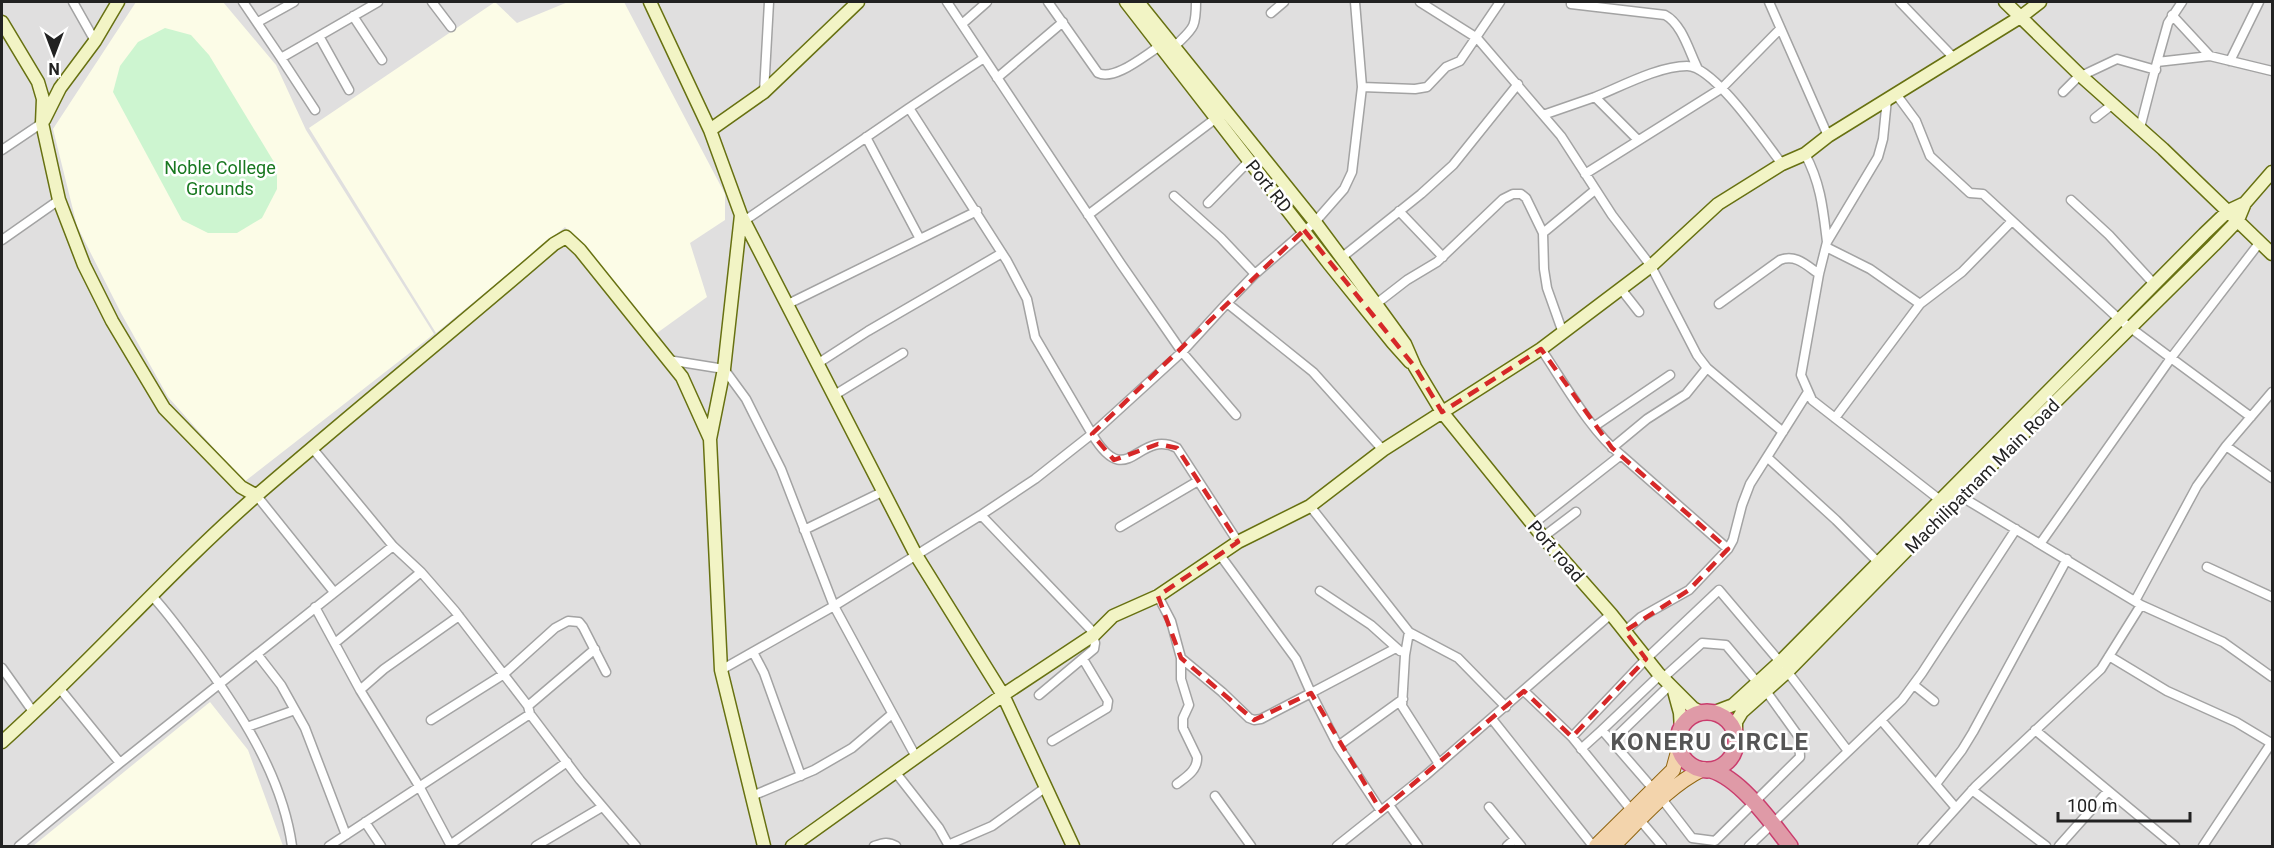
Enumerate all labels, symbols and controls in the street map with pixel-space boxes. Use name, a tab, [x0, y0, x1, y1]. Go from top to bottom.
north arrow	[24, 24, 84, 84]
text: N	[48, 59, 60, 78]
street label: Port RD	[1242, 156, 1296, 216]
park label: Noble College Grounds	[164, 157, 276, 199]
street label: Machilipatnam Main Road	[1901, 395, 2063, 557]
street label: Port road	[1524, 516, 1588, 586]
district label: KONERU CIRCLE	[1611, 728, 1809, 756]
scale bar	[2058, 785, 2190, 823]
text: 100 m	[2067, 795, 2118, 816]

